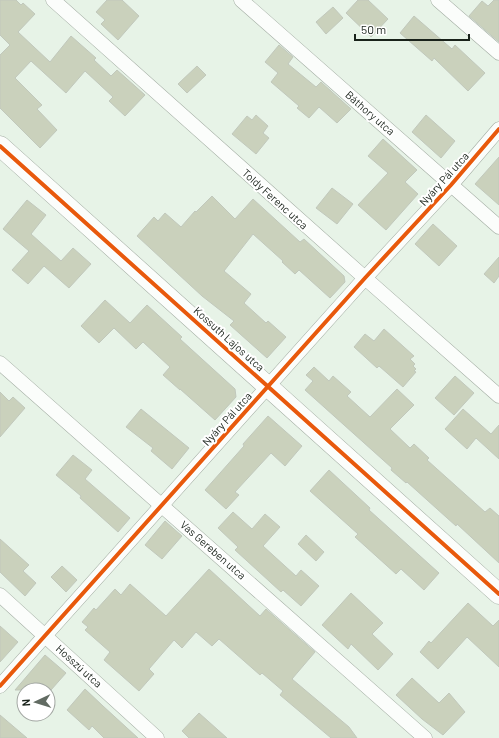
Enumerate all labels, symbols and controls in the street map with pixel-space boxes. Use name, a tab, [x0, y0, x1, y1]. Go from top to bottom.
scale bar	[355, 16, 469, 42]
text: 50 m	[361, 22, 386, 36]
street label: Báthory utca	[343, 88, 398, 138]
street label: Nyáry Pál utca	[416, 149, 471, 208]
street label: Toldy Ferenc utca	[240, 166, 311, 231]
street label: Kossuth Lajos utca	[191, 304, 267, 374]
street label: Nyáry Pál utca	[199, 389, 254, 448]
street label: Vas Gereben utca	[178, 518, 249, 582]
street label: Hosszú utca	[54, 641, 105, 690]
north arrow	[16, 682, 56, 722]
text: N	[19, 699, 32, 707]

